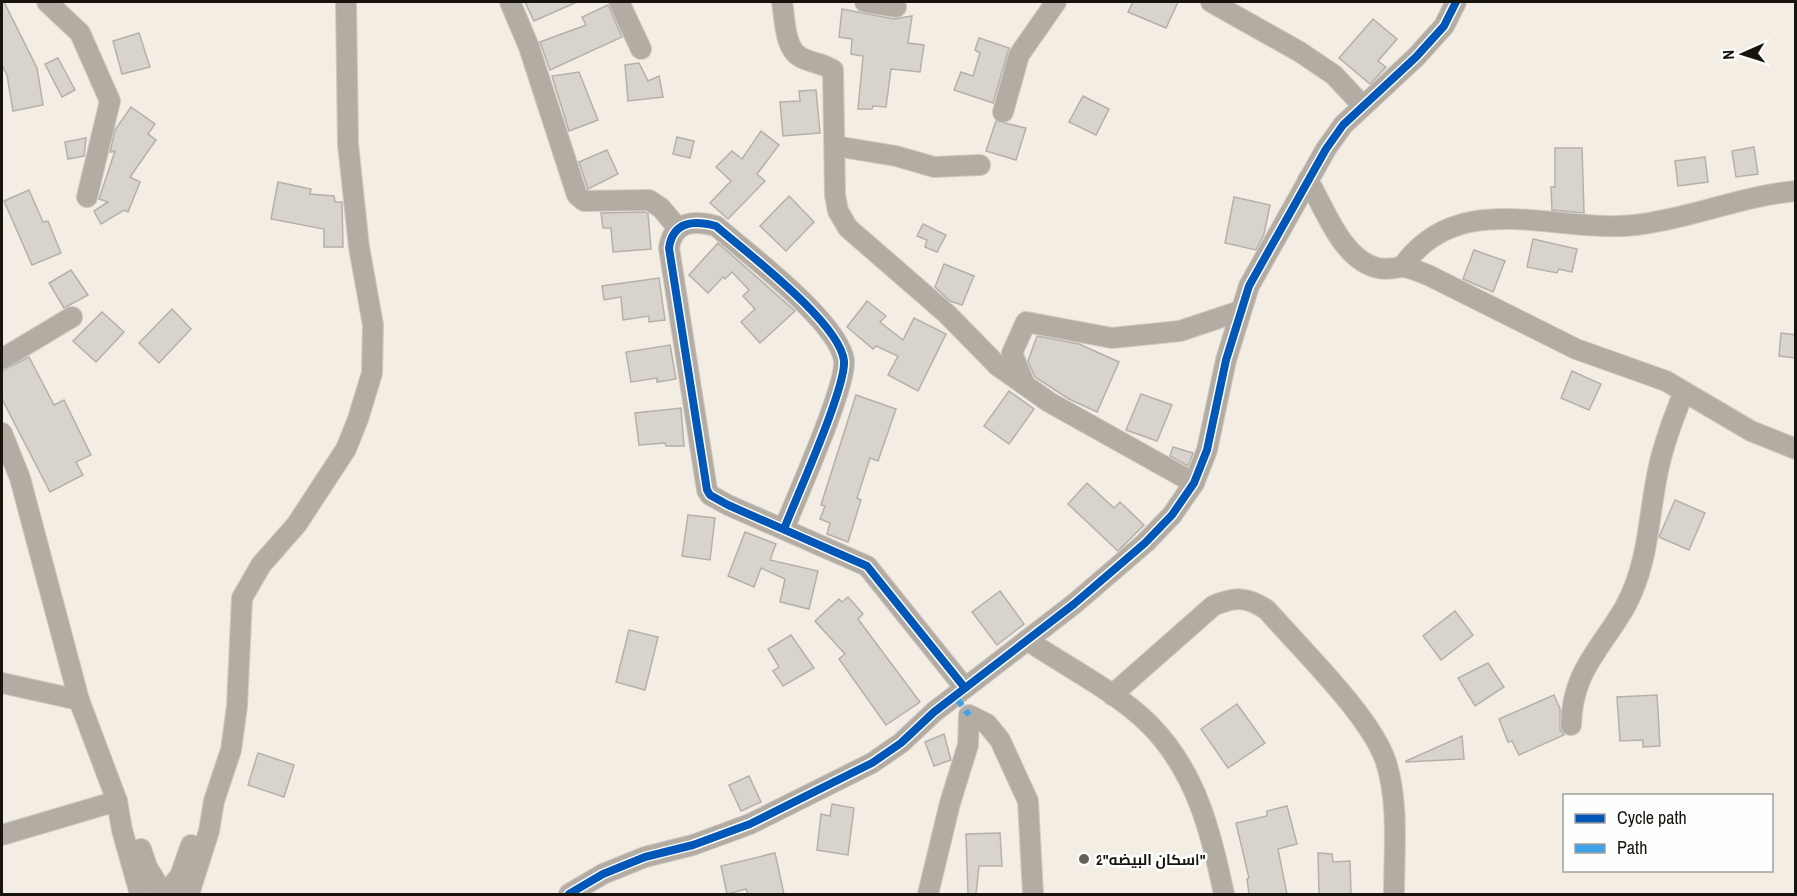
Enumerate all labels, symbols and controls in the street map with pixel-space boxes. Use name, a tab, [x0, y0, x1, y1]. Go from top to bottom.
north arrow	[1713, 24, 1773, 84]
text: N	[1717, 49, 1739, 60]
legend	[1563, 794, 1773, 872]
text: Cycle path	[1617, 805, 1687, 830]
text: Path	[1617, 835, 1647, 860]
place label: اسكان البيضه"2"	[1096, 849, 1206, 870]
marker: اسكان البيضه"2"	[1077, 852, 1091, 866]

